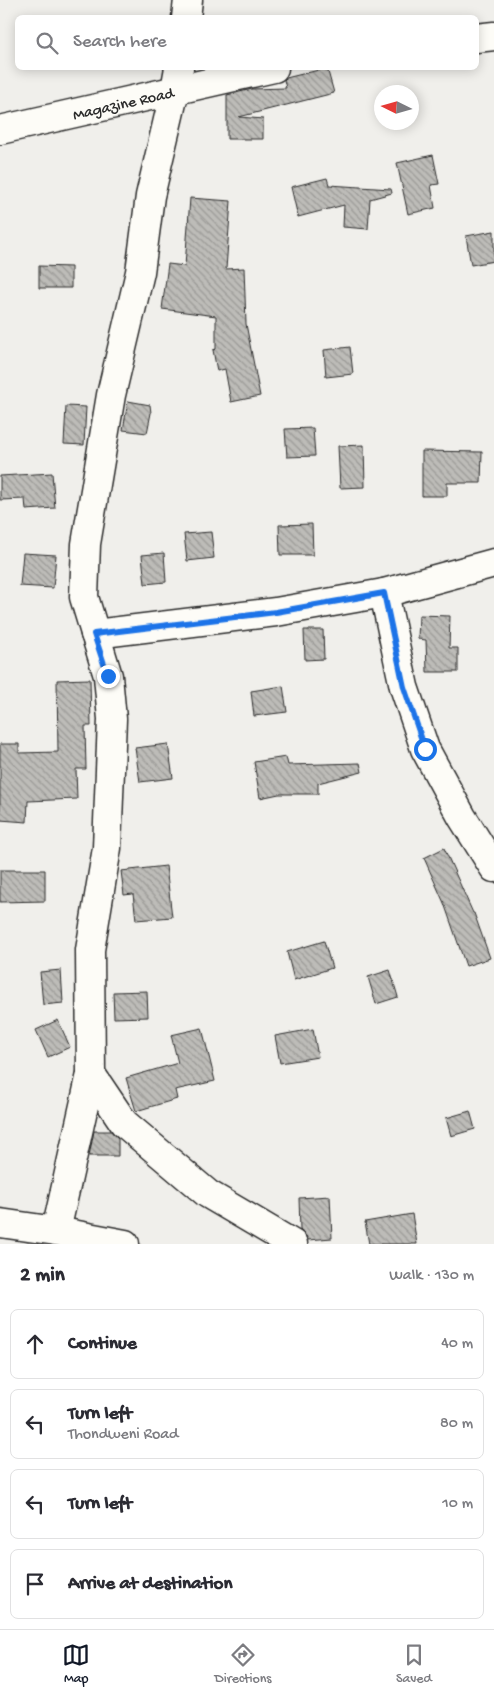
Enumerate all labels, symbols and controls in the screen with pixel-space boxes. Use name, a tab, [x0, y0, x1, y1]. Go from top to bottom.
search box	[15, 15, 479, 70]
icon: search	[33, 29, 61, 57]
text: Search here	[73, 31, 167, 54]
street label: Magazine Road	[71, 85, 178, 126]
north arrow	[374, 85, 419, 130]
route end	[97, 665, 120, 688]
route start	[414, 738, 437, 761]
text: 2 min	[20, 1264, 65, 1289]
text: Walk · 130 m	[389, 1267, 474, 1286]
icon: ahead	[21, 1330, 49, 1358]
text: Continue	[68, 1333, 137, 1356]
text: 40 m	[441, 1335, 473, 1354]
text: Turn left	[68, 1403, 132, 1426]
icon: left	[21, 1410, 49, 1438]
text: 80 m	[440, 1415, 473, 1434]
text: Thondweni Road	[68, 1426, 179, 1445]
icon: left	[21, 1490, 49, 1518]
text: Turn left	[68, 1493, 132, 1516]
text: 10 m	[442, 1495, 473, 1514]
icon: arrive	[21, 1570, 49, 1598]
text: Arrive at destination	[68, 1573, 232, 1596]
tab: Map	[62, 1641, 90, 1688]
tab: Directions	[215, 1641, 272, 1688]
tab: Saved	[396, 1641, 432, 1688]

